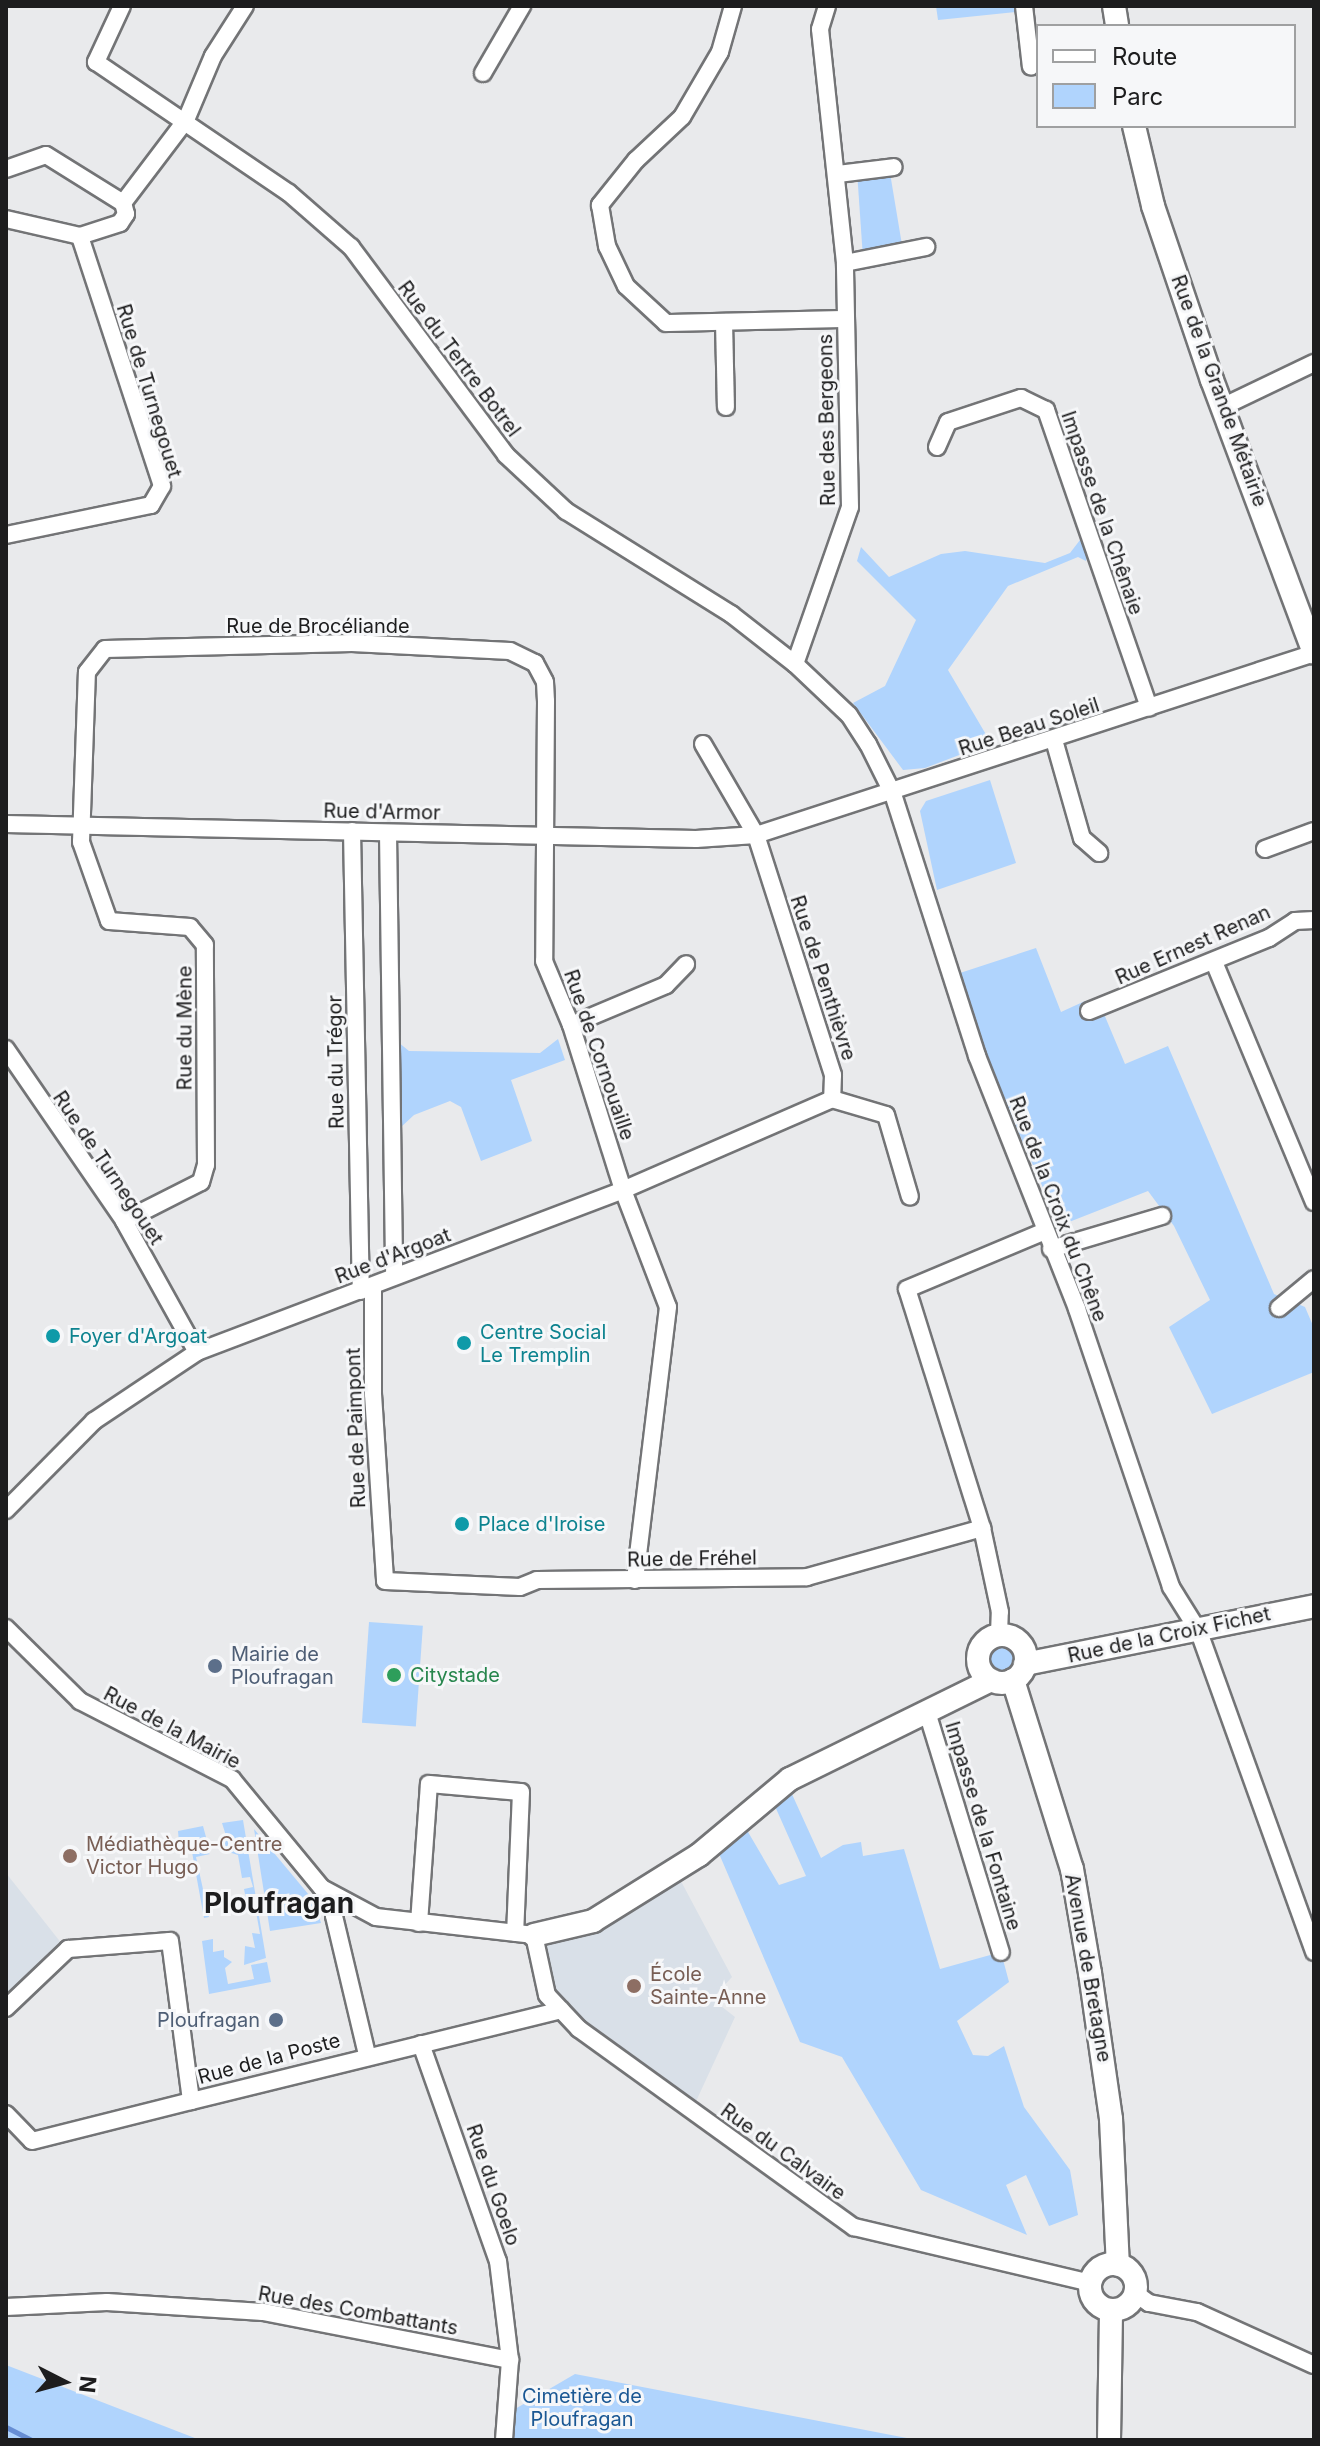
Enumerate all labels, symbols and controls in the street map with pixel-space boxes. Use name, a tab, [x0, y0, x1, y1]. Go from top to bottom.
legend	[1036, 24, 1296, 128]
text: Route	[1112, 42, 1177, 71]
text: Parc	[1112, 82, 1163, 111]
street label: Rue de la Grande Métairie	[1166, 272, 1272, 510]
street label: Rue du Tertre Botrel	[393, 276, 525, 442]
street label: Rue de Turnegouet	[111, 301, 187, 481]
street label: Rue des Bergeons	[813, 334, 841, 506]
street label: Impasse de la Chênaie	[1056, 408, 1148, 618]
street label: Rue de Brocéliande	[226, 614, 410, 638]
street label: Rue Beau Soleil	[956, 693, 1102, 761]
street label: Rue d'Armor	[323, 799, 441, 825]
street label: Rue de Penthièvre	[785, 892, 861, 1064]
street label: Rue Ernest Renan	[1112, 900, 1274, 990]
street label: Rue du Mène	[173, 966, 197, 1090]
street label: Rue de Cornouaille	[559, 966, 639, 1144]
street label: Rue du Trégor	[323, 995, 349, 1129]
street label: Rue de Turnegouet	[48, 1087, 168, 1249]
street label: Rue de la Croix du Chêne	[1004, 1093, 1112, 1325]
street label: Rue d'Argoat	[332, 1223, 454, 1289]
place label: Centre Social Le Tremplin	[480, 1320, 606, 1367]
place label: Foyer d'Argoat	[69, 1324, 207, 1348]
marker: Foyer d'Argoat	[44, 1327, 62, 1345]
marker: Centre Social Le Tremplin	[455, 1334, 473, 1352]
street label: Rue de Paimpont	[341, 1347, 371, 1509]
place label: Place d'Iroise	[478, 1512, 605, 1536]
marker: Place d'Iroise	[453, 1515, 471, 1533]
street label: Rue de Fréhel	[627, 1546, 757, 1572]
street label: Rue de la Croix Fichet	[1066, 1602, 1272, 1668]
place label: Mairie de Ploufragan	[231, 1642, 334, 1689]
marker: Mairie de Ploufragan	[206, 1657, 224, 1675]
place label: Citystade	[410, 1663, 500, 1687]
marker: Citystade	[385, 1666, 403, 1684]
street label: Rue de la Mairie	[99, 1682, 245, 1774]
street label: Impasse de la Fontaine	[940, 1719, 1026, 1933]
place label: Médiathèque-Centre Victor Hugo	[86, 1832, 282, 1879]
marker: Médiathèque-Centre Victor Hugo	[61, 1847, 79, 1865]
street label: Avenue de Bretagne	[1060, 1872, 1116, 2064]
district label: Ploufragan	[204, 1886, 354, 1920]
place label: École Sainte-Anne	[650, 1962, 766, 2009]
marker: École Sainte-Anne	[625, 1977, 643, 1995]
place label: Ploufragan	[157, 2008, 260, 2032]
marker: Ploufragan	[267, 2011, 285, 2029]
street label: Rue de la Poste	[195, 2028, 343, 2090]
street label: Rue du Calvaire	[716, 2099, 850, 2205]
street label: Rue du Goelo	[461, 2121, 525, 2249]
street label: Rue des Combattants	[256, 2282, 460, 2340]
north arrow	[24, 2342, 104, 2422]
text: N	[74, 2375, 102, 2394]
park label: Cimetière de Ploufragan	[522, 2384, 642, 2431]

